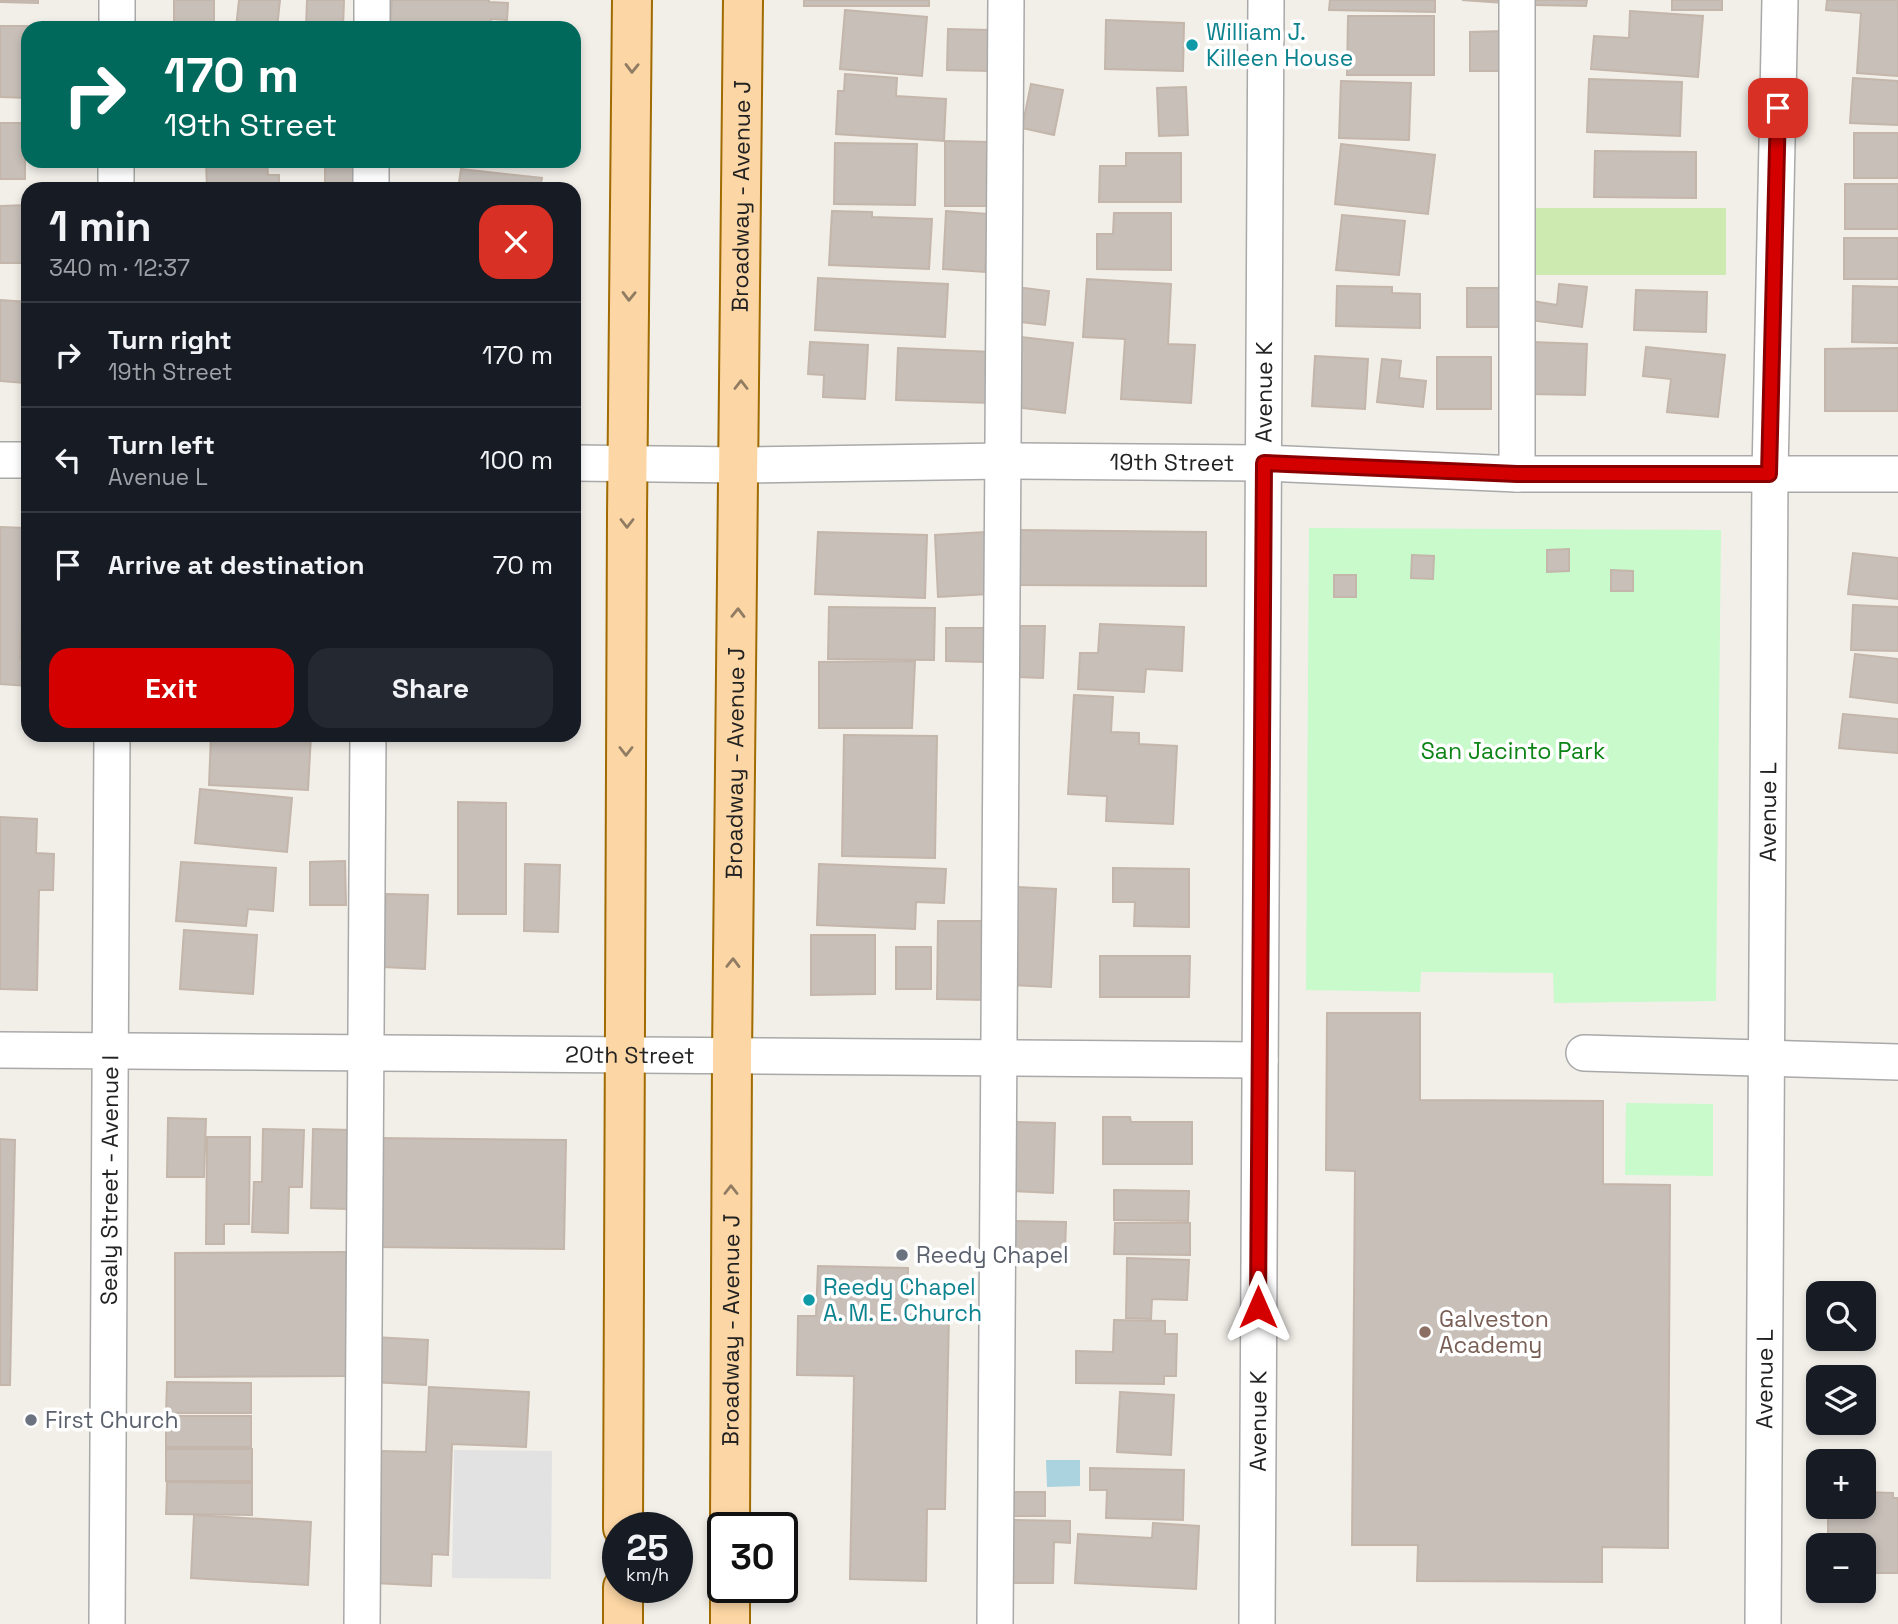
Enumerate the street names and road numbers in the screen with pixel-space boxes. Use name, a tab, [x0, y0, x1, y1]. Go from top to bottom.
street label: Broadway - Avenue J	[725, 80, 757, 312]
street label: Avenue K	[1249, 341, 1279, 443]
street label: 19th Street	[1110, 447, 1234, 478]
street label: Broadway - Avenue J	[719, 647, 751, 879]
street label: Avenue L	[1753, 762, 1783, 862]
street label: 20th Street	[565, 1039, 695, 1071]
street label: Sealy Street - Avenue I	[94, 1055, 125, 1305]
street label: Broadway - Avenue J	[715, 1214, 746, 1446]
street label: Avenue L	[1749, 1329, 1780, 1429]
street label: Avenue K	[1243, 1370, 1273, 1472]

